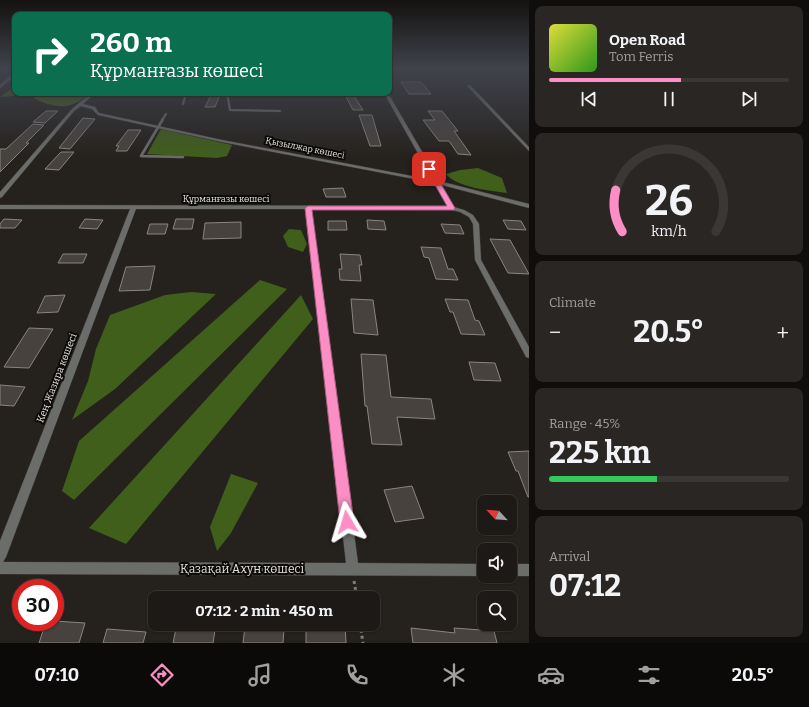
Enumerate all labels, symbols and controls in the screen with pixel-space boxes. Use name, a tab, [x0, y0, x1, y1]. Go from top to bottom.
text: 260 m	[90, 26, 172, 59]
icon: right	[24, 28, 76, 80]
text: Open Road	[609, 31, 685, 49]
text: Tom Ferris	[609, 49, 673, 64]
text: Құрманғазы көшесі	[90, 60, 263, 82]
icon: previous	[578, 88, 600, 110]
icon: pause	[658, 88, 680, 110]
icon: next	[738, 88, 760, 110]
street label: Қызылжар көшесі	[265, 135, 346, 161]
pin	[412, 152, 446, 186]
icon: arrive	[418, 158, 440, 180]
text: 26	[645, 176, 693, 226]
street label: Құрманғазы көшесі	[183, 194, 270, 204]
text: km/h	[651, 223, 687, 240]
text: Climate	[549, 295, 596, 310]
text: 20.5°	[633, 314, 704, 350]
text: −	[549, 319, 561, 346]
text: +	[776, 319, 789, 346]
street label: Кең Жазира көшесі	[34, 332, 80, 424]
text: Range · 45%	[549, 416, 620, 431]
text: 225 km	[549, 435, 651, 471]
north arrow	[477, 495, 517, 535]
map controls	[477, 495, 517, 631]
position arrow	[326, 501, 368, 543]
button: sound	[477, 543, 517, 583]
text: Arrival	[549, 549, 590, 564]
street label: Қазақай Ахун көшесі	[180, 562, 304, 576]
text: 07:12	[549, 568, 621, 604]
speed limit sign: 30	[12, 579, 64, 631]
button: search	[477, 591, 517, 631]
text: 07:12 · 2 min · 450 m	[195, 602, 333, 620]
icon: directions	[148, 661, 176, 689]
icon: music	[246, 661, 274, 689]
icon: phone	[343, 661, 371, 689]
icon: climate	[440, 661, 468, 689]
icon: car	[537, 661, 565, 689]
icon: filters	[635, 661, 663, 689]
text: 07:10	[35, 664, 79, 686]
text: 20.5°	[732, 664, 774, 686]

